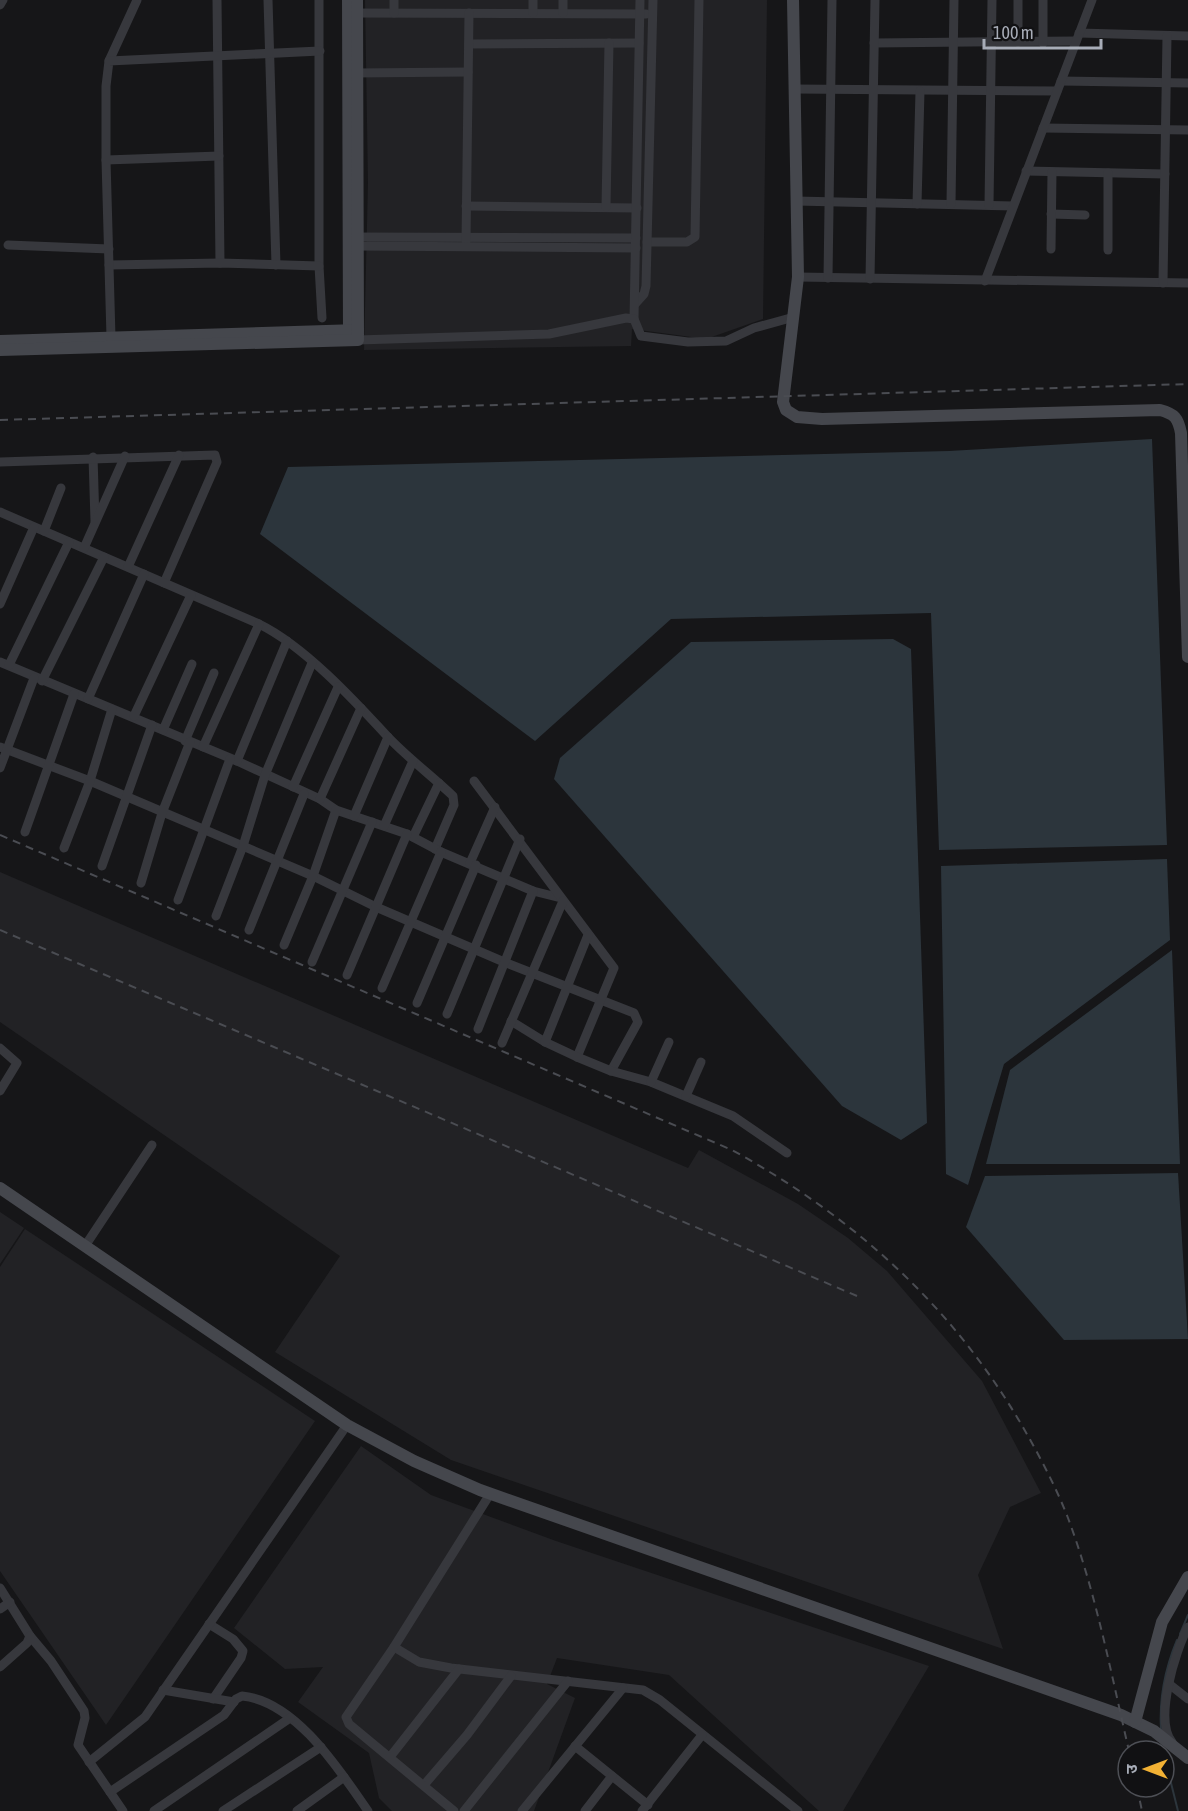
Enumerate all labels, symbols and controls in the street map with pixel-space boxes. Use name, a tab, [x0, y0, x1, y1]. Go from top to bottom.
scale bar	[984, 12, 1101, 50]
text: 100 m	[993, 22, 1034, 43]
north arrow	[1116, 1739, 1176, 1799]
text: उ	[1122, 1764, 1140, 1774]

